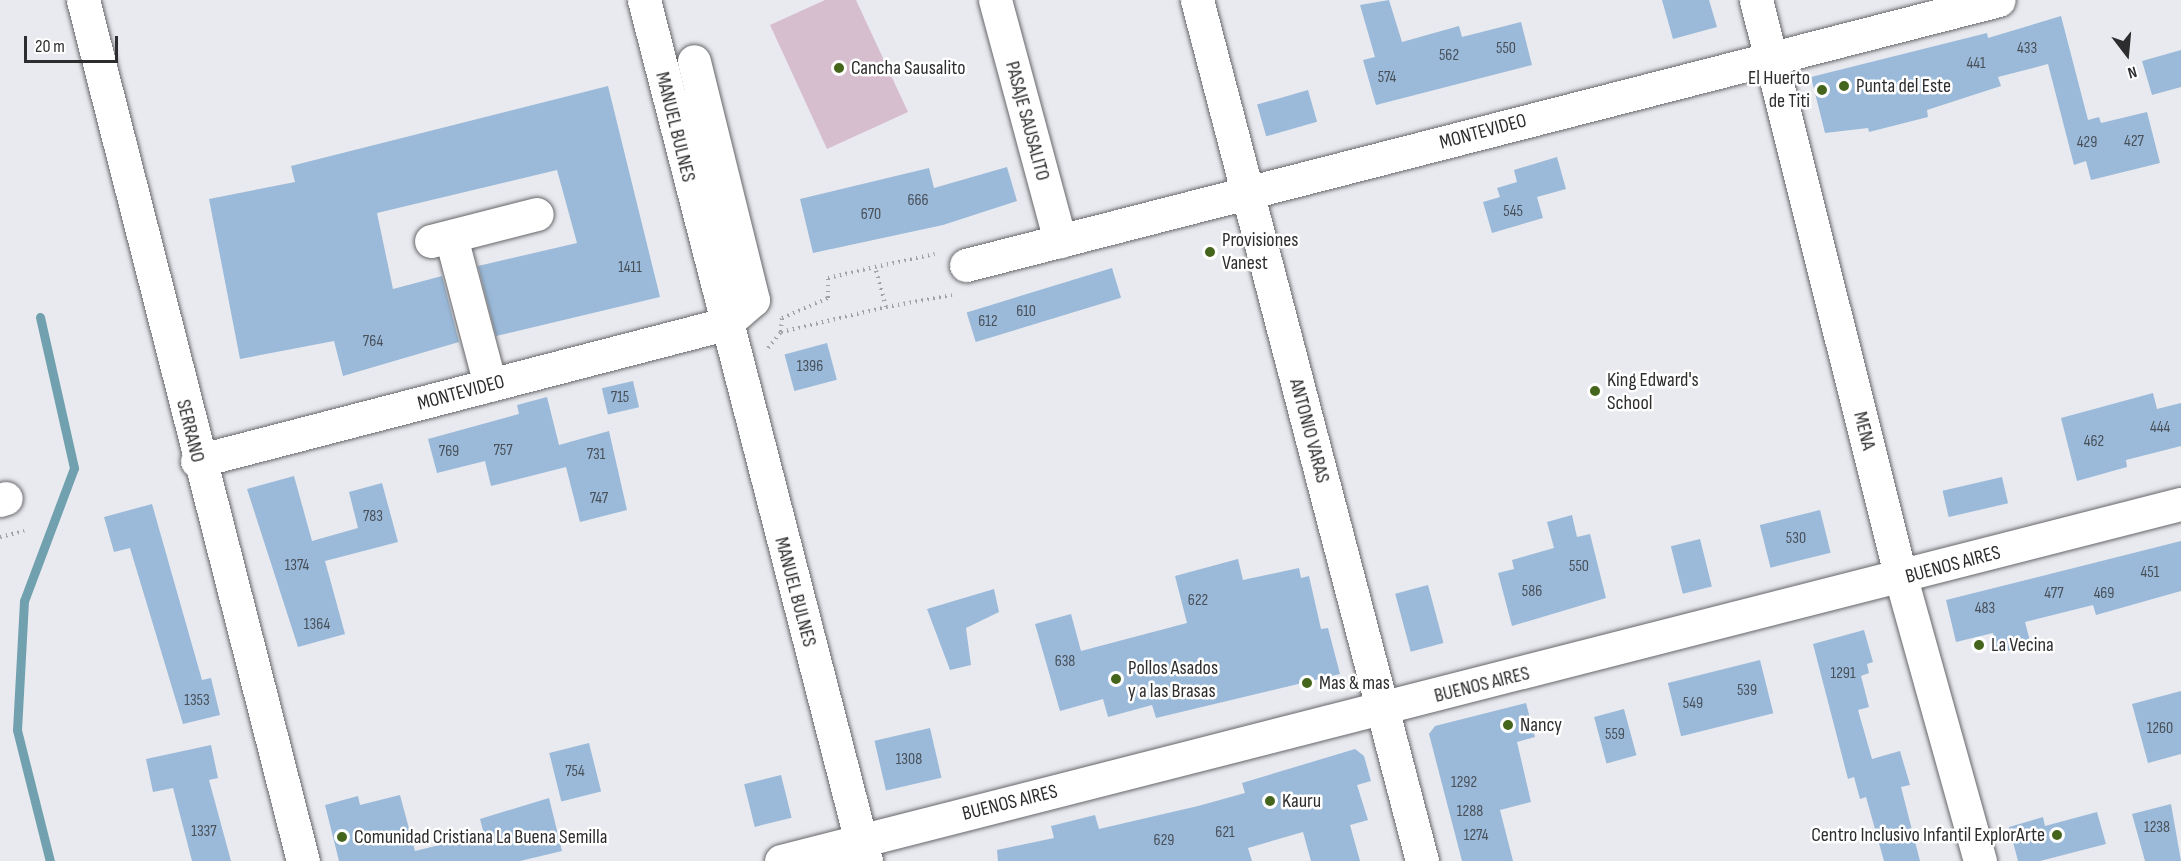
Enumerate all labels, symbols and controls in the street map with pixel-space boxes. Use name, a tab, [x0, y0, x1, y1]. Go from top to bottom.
scale bar	[27, 24, 122, 62]
north arrow	[2097, 24, 2157, 84]
text: 20 m	[35, 36, 65, 57]
house number: 550	[1496, 39, 1516, 59]
house number: 433	[2017, 39, 2037, 59]
house number: 562	[1439, 46, 1459, 66]
house number: 441	[1966, 54, 1986, 74]
place label: Cancha Sausalito	[851, 56, 966, 80]
street label: PASAJE SAUSALITO	[1000, 59, 1054, 183]
marker: Cancha Sausalito	[832, 61, 846, 75]
text: N	[2125, 61, 2139, 82]
place label: El Huerto de Titi	[1748, 66, 1810, 113]
house number: 574	[1378, 68, 1396, 88]
street label: MANUEL BULNES	[650, 70, 700, 184]
place label: Punta del Este	[1856, 74, 1951, 98]
marker: Punta del Este	[1837, 79, 1851, 93]
marker: El Huerto de Titi	[1815, 83, 1829, 97]
street label: MONTEVIDEO	[1437, 109, 1529, 155]
house number: 427	[2124, 132, 2144, 152]
house number: 429	[2077, 133, 2097, 153]
house number: 666	[907, 191, 929, 211]
house number: 545	[1503, 202, 1523, 222]
house number: 670	[861, 205, 881, 225]
place label: Provisiones Vanest	[1222, 228, 1298, 275]
marker: Provisiones Vanest	[1203, 245, 1217, 259]
house number: 1411	[618, 258, 642, 278]
house number: 610	[1016, 302, 1036, 322]
house number: 612	[978, 312, 998, 332]
house number: 764	[363, 332, 383, 352]
house number: 1396	[797, 357, 823, 377]
place label: King Edward's School	[1607, 368, 1699, 415]
street label: MONTEVIDEO	[415, 370, 507, 416]
street label: ANTONIO VARAS	[1284, 376, 1334, 486]
marker: King Edward's School	[1588, 384, 1602, 398]
house number: 715	[611, 388, 629, 408]
street label: SERRANO	[171, 397, 209, 465]
street label: MENA	[1848, 409, 1880, 453]
house number: 444	[2150, 418, 2170, 438]
house number: 462	[2084, 432, 2104, 452]
house number: 757	[493, 441, 513, 461]
house number: 769	[439, 442, 459, 462]
house number: 731	[587, 445, 605, 465]
house number: 747	[590, 489, 608, 509]
house number: 783	[363, 507, 383, 527]
house number: 530	[1786, 529, 1806, 549]
street label: MANUEL BULNES	[769, 535, 821, 649]
street label: BUENOS AIRES	[1903, 541, 2003, 589]
house number: 1374	[285, 556, 309, 576]
house number: 550	[1569, 557, 1589, 577]
house number: 451	[2141, 563, 2159, 583]
house number: 586	[1522, 582, 1542, 602]
house number: 477	[2044, 584, 2064, 604]
house number: 469	[2094, 584, 2114, 604]
house number: 622	[1188, 591, 1208, 611]
house number: 483	[1975, 599, 1995, 619]
house number: 1364	[304, 615, 330, 635]
place label: La Vecina	[1991, 633, 2054, 657]
marker: La Vecina	[1972, 638, 1986, 652]
house number: 638	[1055, 652, 1075, 672]
place label: Pollos Asados y a las Brasas	[1128, 656, 1218, 703]
street label: BUENOS AIRES	[1432, 662, 1532, 708]
house number: 1291	[1830, 664, 1856, 684]
place label: Mas & mas	[1319, 671, 1390, 695]
marker: Pollos Asados y a las Brasas	[1109, 672, 1123, 686]
marker: Mas & mas	[1300, 676, 1314, 690]
house number: 539	[1737, 681, 1757, 701]
house number: 1353	[184, 691, 210, 711]
house number: 549	[1683, 694, 1703, 714]
place label: Nancy	[1520, 713, 1562, 737]
marker: Nancy	[1501, 718, 1515, 732]
house number: 1260	[2147, 719, 2173, 739]
house number: 559	[1605, 725, 1625, 745]
house number: 1308	[896, 750, 922, 770]
house number: 754	[565, 762, 585, 782]
house number: 1292	[1451, 773, 1477, 793]
street label: BUENOS AIRES	[960, 780, 1060, 826]
place label: Kauru	[1282, 789, 1321, 813]
marker: Kauru	[1263, 794, 1277, 808]
house number: 1288	[1457, 802, 1483, 822]
house number: 1238	[2144, 818, 2170, 838]
house number: 1337	[191, 822, 217, 842]
house number: 621	[1215, 823, 1235, 843]
place label: Centro Inclusivo Infantil ExplorArte	[1811, 823, 2045, 847]
place label: Comunidad Cristiana La Buena Semilla	[354, 825, 607, 849]
house number: 1274	[1464, 826, 1488, 846]
marker: Centro Inclusivo Infantil ExplorArte	[2050, 828, 2064, 842]
marker: Comunidad Cristiana La Buena Semilla	[335, 830, 349, 844]
house number: 629	[1154, 831, 1174, 851]

